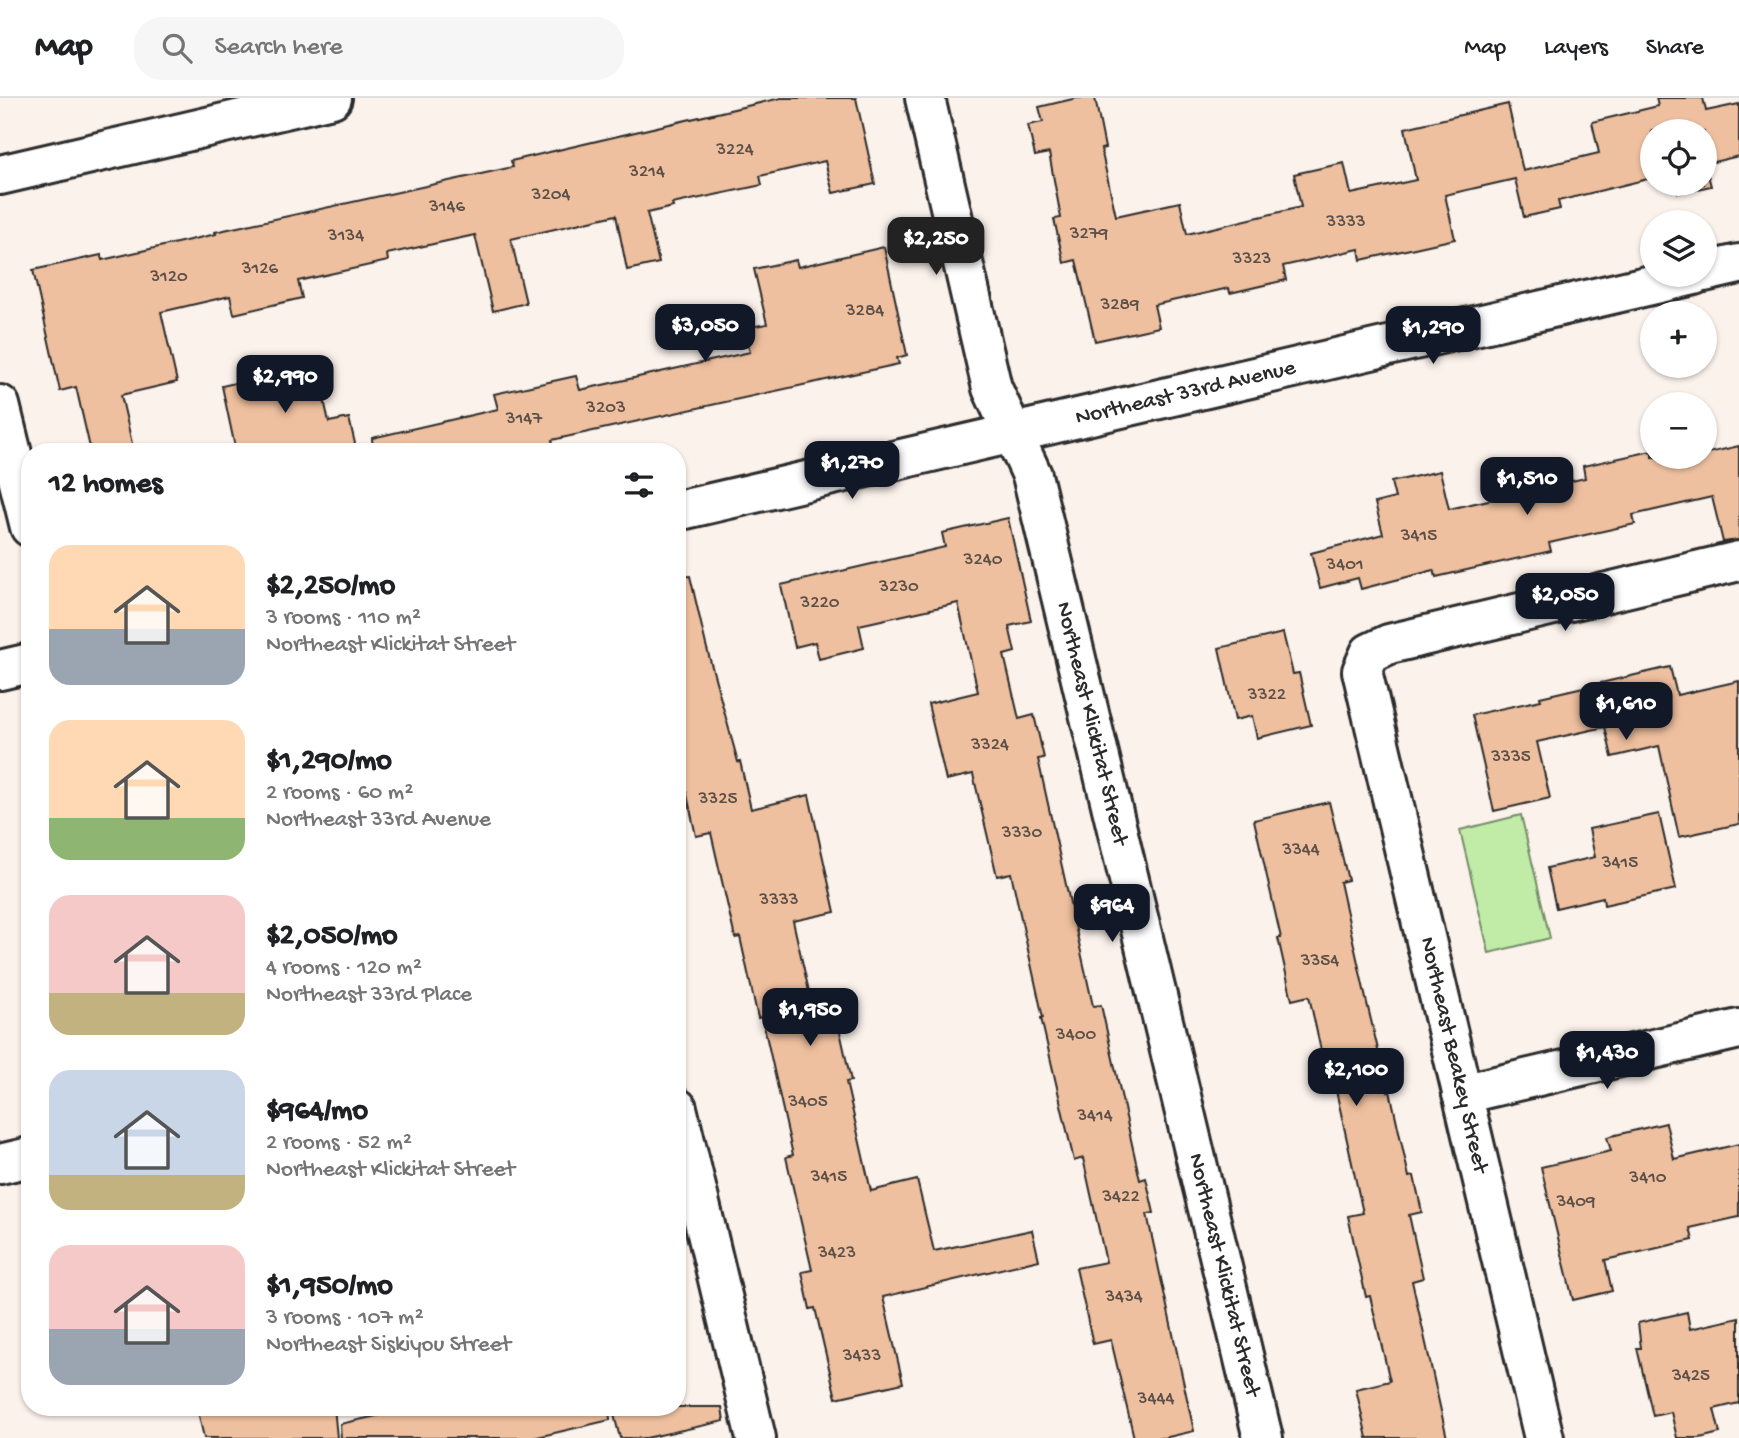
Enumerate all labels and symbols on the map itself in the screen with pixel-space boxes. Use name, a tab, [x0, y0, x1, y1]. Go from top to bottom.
house number: 3224	[715, 139, 754, 162]
house number: 3214	[628, 161, 665, 184]
house number: 3204	[531, 184, 570, 207]
house number: 3146	[428, 196, 465, 219]
house number: 3333	[1325, 211, 1366, 234]
pin: $2,250	[879, 218, 993, 277]
house number: 3279	[1069, 223, 1109, 246]
house number: 3134	[327, 225, 364, 248]
house number: 3323	[1232, 248, 1272, 271]
house number: 3126	[241, 258, 279, 281]
house number: 3120	[149, 266, 188, 289]
house number: 3289	[1099, 294, 1140, 317]
house number: 3284	[845, 300, 884, 323]
pin: $3,050	[648, 304, 762, 364]
pin: $1,290	[1376, 306, 1490, 366]
street label: Northeast 33rd Avenue	[1073, 354, 1299, 432]
pin: $2,990	[228, 356, 342, 415]
house number: 3203	[585, 397, 626, 420]
house number: 3147	[505, 408, 543, 431]
pin: $1,270	[795, 442, 909, 501]
pin: $1,510	[1470, 458, 1584, 517]
house number: 3415	[1400, 525, 1437, 548]
house number: 3240	[963, 549, 1003, 572]
house number: 3401	[1325, 554, 1364, 577]
pin: $2,050	[1508, 574, 1622, 633]
house number: 3230	[878, 576, 919, 599]
house number: 3220	[799, 592, 840, 615]
street label: Northeast Klickitat Street	[1049, 599, 1134, 849]
pin: $1,610	[1569, 682, 1683, 742]
house number: 3322	[1247, 684, 1286, 707]
house number: 3324	[970, 734, 1009, 757]
house number: 3335	[1490, 746, 1531, 769]
house number: 3325	[697, 788, 738, 811]
house number: 3330	[1001, 822, 1042, 845]
house number: 3344	[1281, 839, 1320, 862]
house number: 3415	[1601, 852, 1638, 875]
pin: $964	[1071, 884, 1153, 944]
house number: 3333	[758, 889, 799, 912]
street label: Northeast Beakey Street	[1413, 934, 1494, 1177]
house number: 3354	[1300, 950, 1339, 973]
pin: $1,950	[753, 988, 867, 1048]
house number: 3400	[1055, 1024, 1096, 1047]
pin: $1,430	[1550, 1032, 1664, 1091]
pin: $2,100	[1299, 1048, 1413, 1108]
house number: 3405	[787, 1091, 828, 1114]
house number: 3414	[1076, 1105, 1113, 1128]
street label: Northeast Klickitat Street	[1182, 1151, 1266, 1401]
house number: 3415	[810, 1166, 847, 1189]
house number: 3410	[1628, 1167, 1667, 1190]
house number: 3422	[1101, 1186, 1140, 1209]
house number: 3409	[1555, 1191, 1596, 1214]
house number: 3423	[817, 1242, 856, 1265]
house number: 3434	[1104, 1286, 1143, 1309]
house number: 3433	[842, 1345, 881, 1368]
house number: 3425	[1671, 1365, 1710, 1388]
house number: 3444	[1137, 1388, 1174, 1411]

